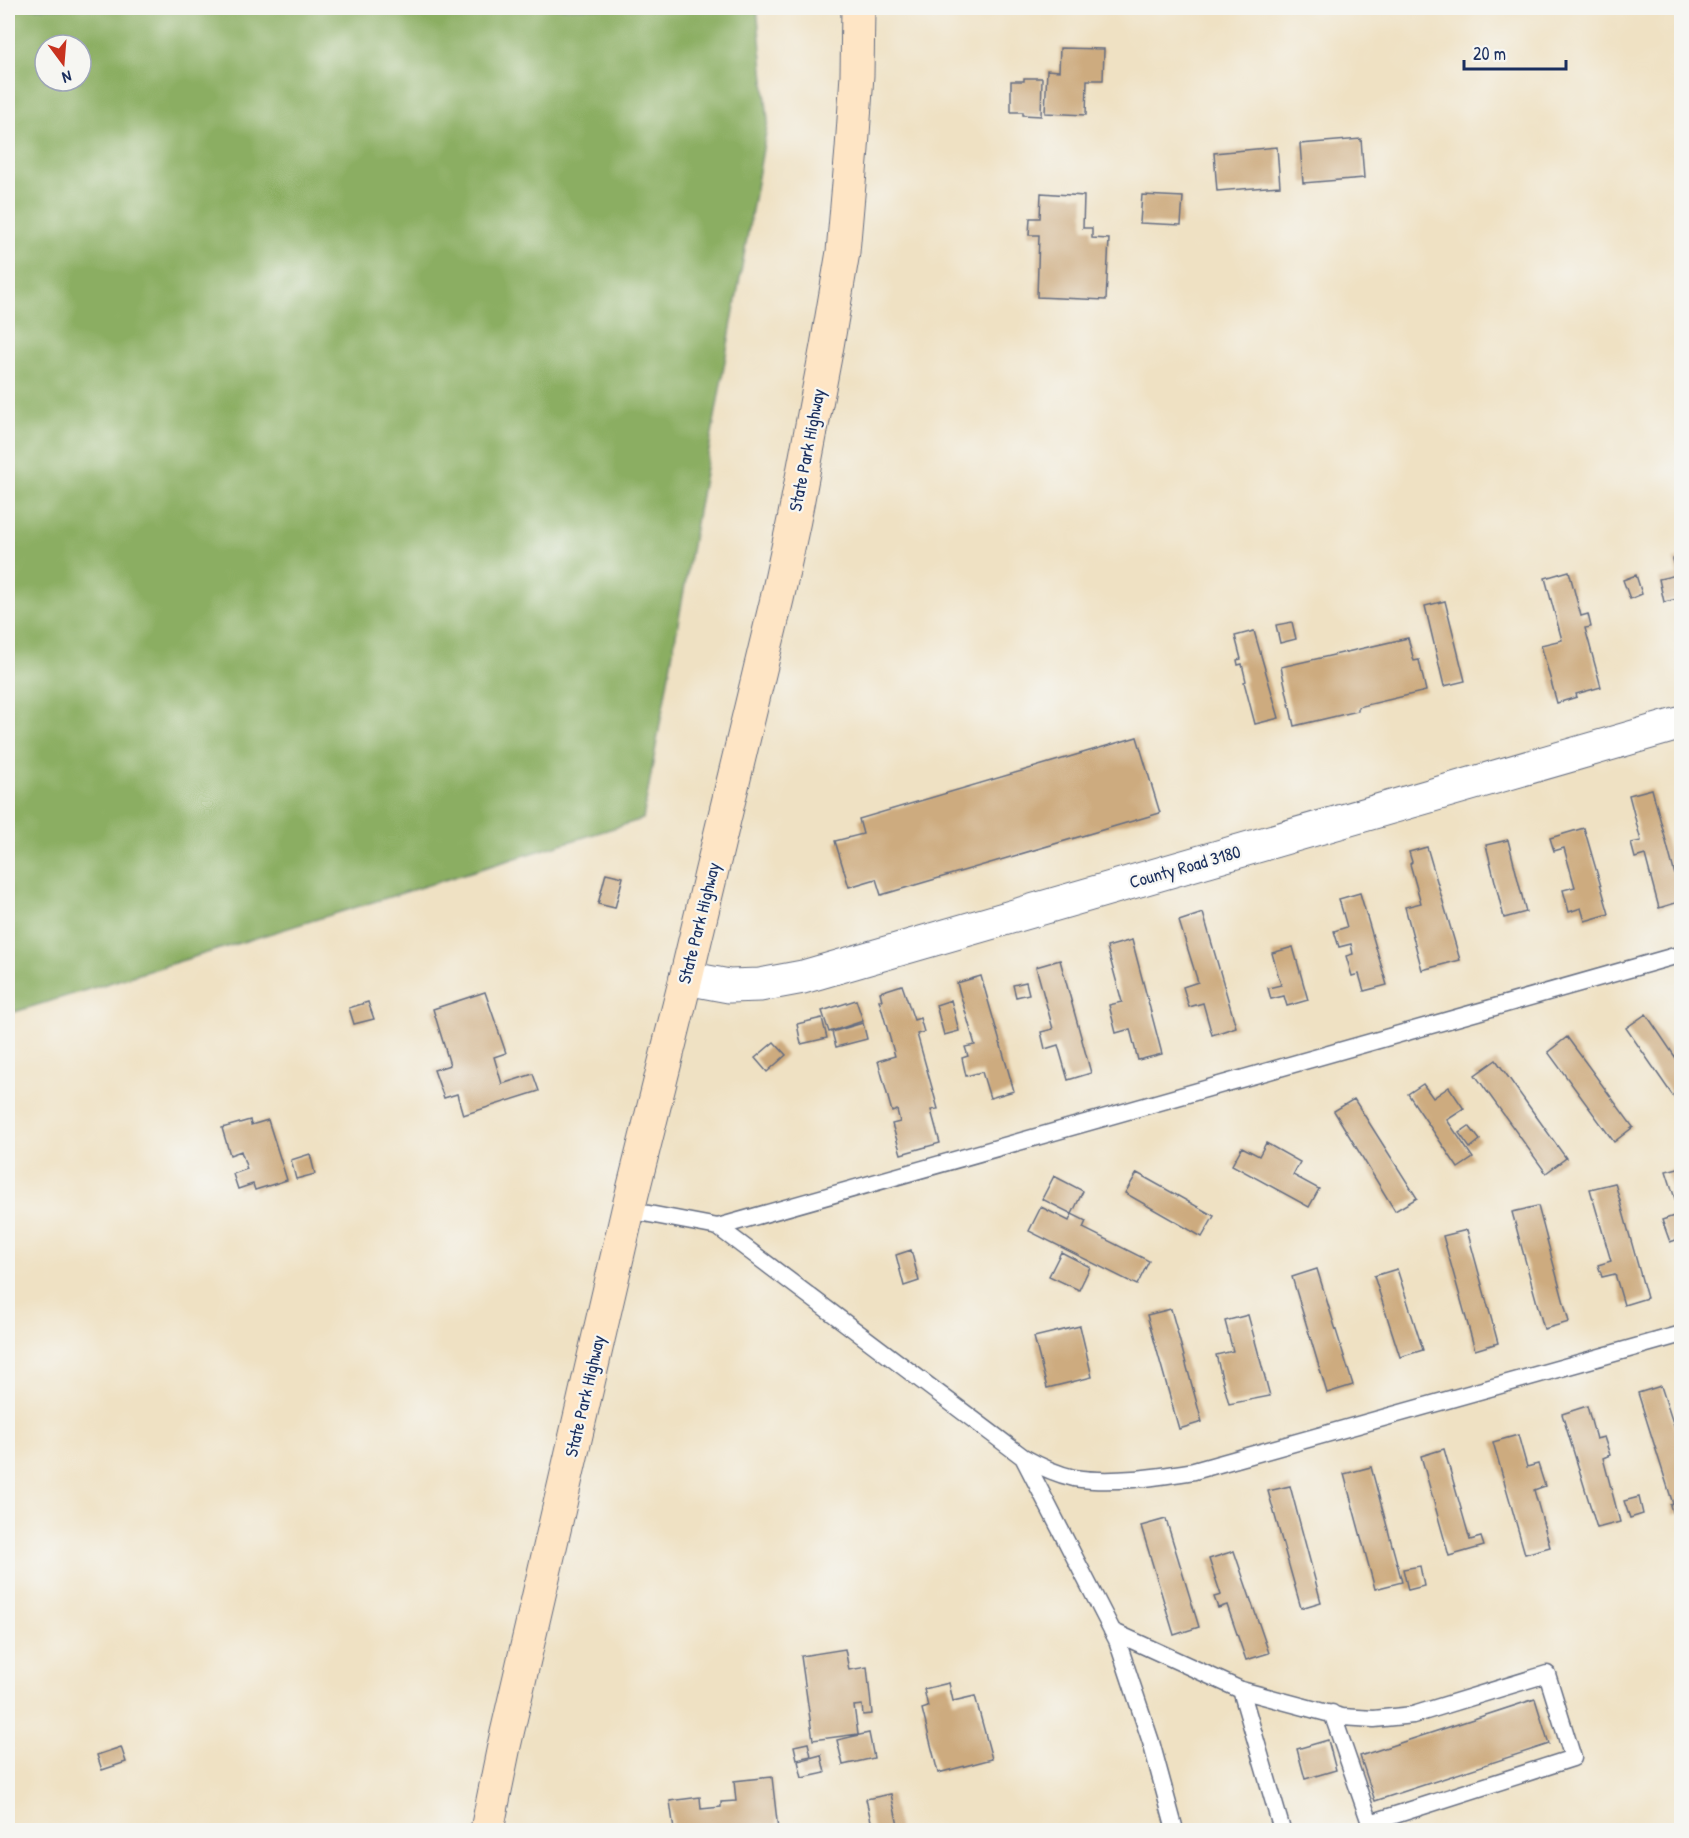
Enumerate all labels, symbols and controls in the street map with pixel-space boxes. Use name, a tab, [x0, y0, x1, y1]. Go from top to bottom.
north arrow	[33, 33, 93, 93]
scale bar	[1464, 33, 1566, 71]
text: 20 m	[1473, 41, 1506, 66]
text: N	[60, 66, 74, 89]
street label: State Park Highway	[782, 386, 831, 513]
street label: County Road 3180	[1126, 839, 1243, 894]
street label: State Park Highway	[671, 859, 726, 986]
street label: State Park Highway	[558, 1332, 611, 1459]

